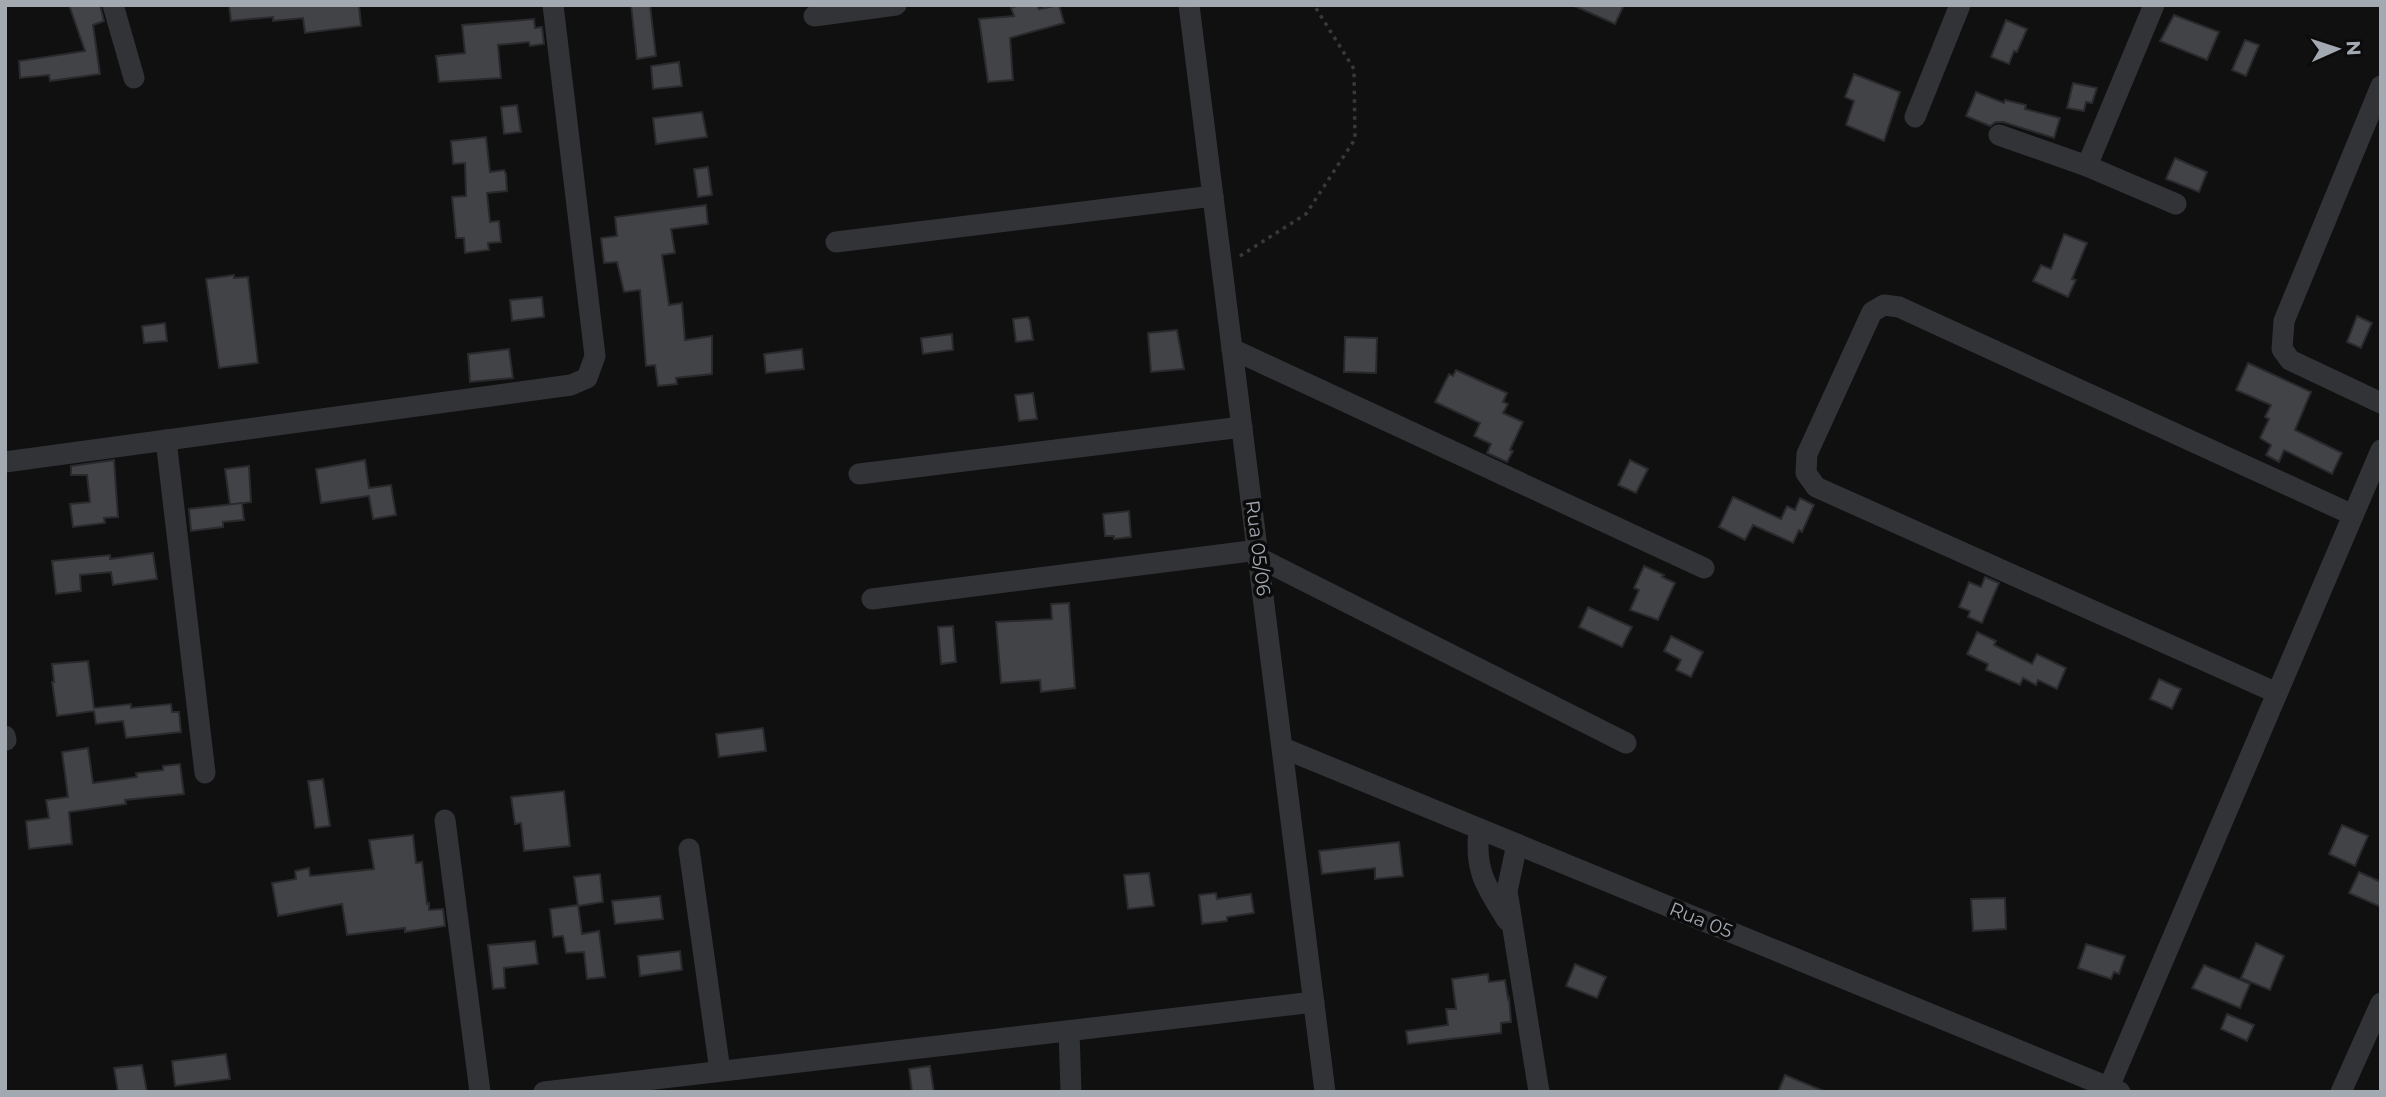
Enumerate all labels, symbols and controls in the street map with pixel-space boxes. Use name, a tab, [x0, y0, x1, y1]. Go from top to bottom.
north arrow	[2302, 14, 2372, 84]
text: N	[2342, 40, 2365, 56]
street label: Rua 05/06	[1241, 499, 1275, 597]
street label: Rua 05	[1666, 897, 1736, 943]

